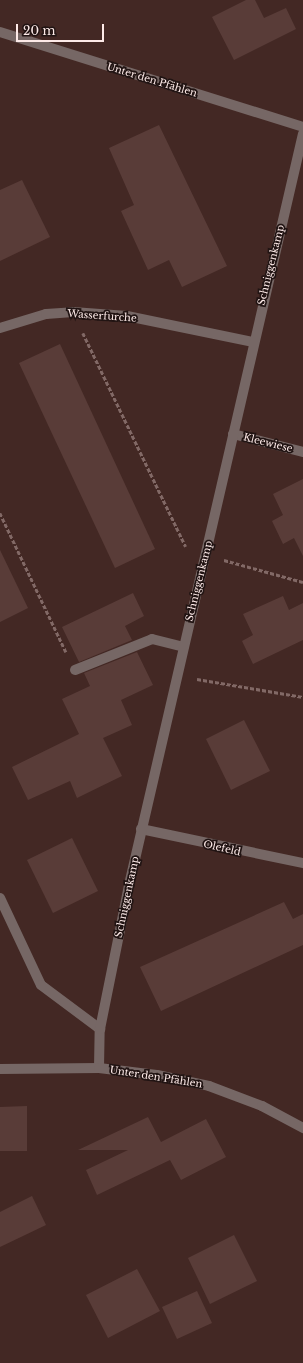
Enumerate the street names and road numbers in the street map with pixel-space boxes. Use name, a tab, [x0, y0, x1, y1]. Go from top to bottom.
street label: Unter den Pfählen	[105, 61, 199, 99]
street label: Schniggenkamp	[255, 223, 287, 307]
street label: Wasserfurche	[67, 308, 137, 324]
street label: Kleewiese	[242, 431, 294, 455]
street label: Schniggenkamp	[183, 539, 215, 623]
street label: Olefeld	[202, 838, 242, 858]
street label: Schniggenkamp	[113, 855, 141, 939]
street label: Unter den Pfählen	[109, 1064, 203, 1090]

